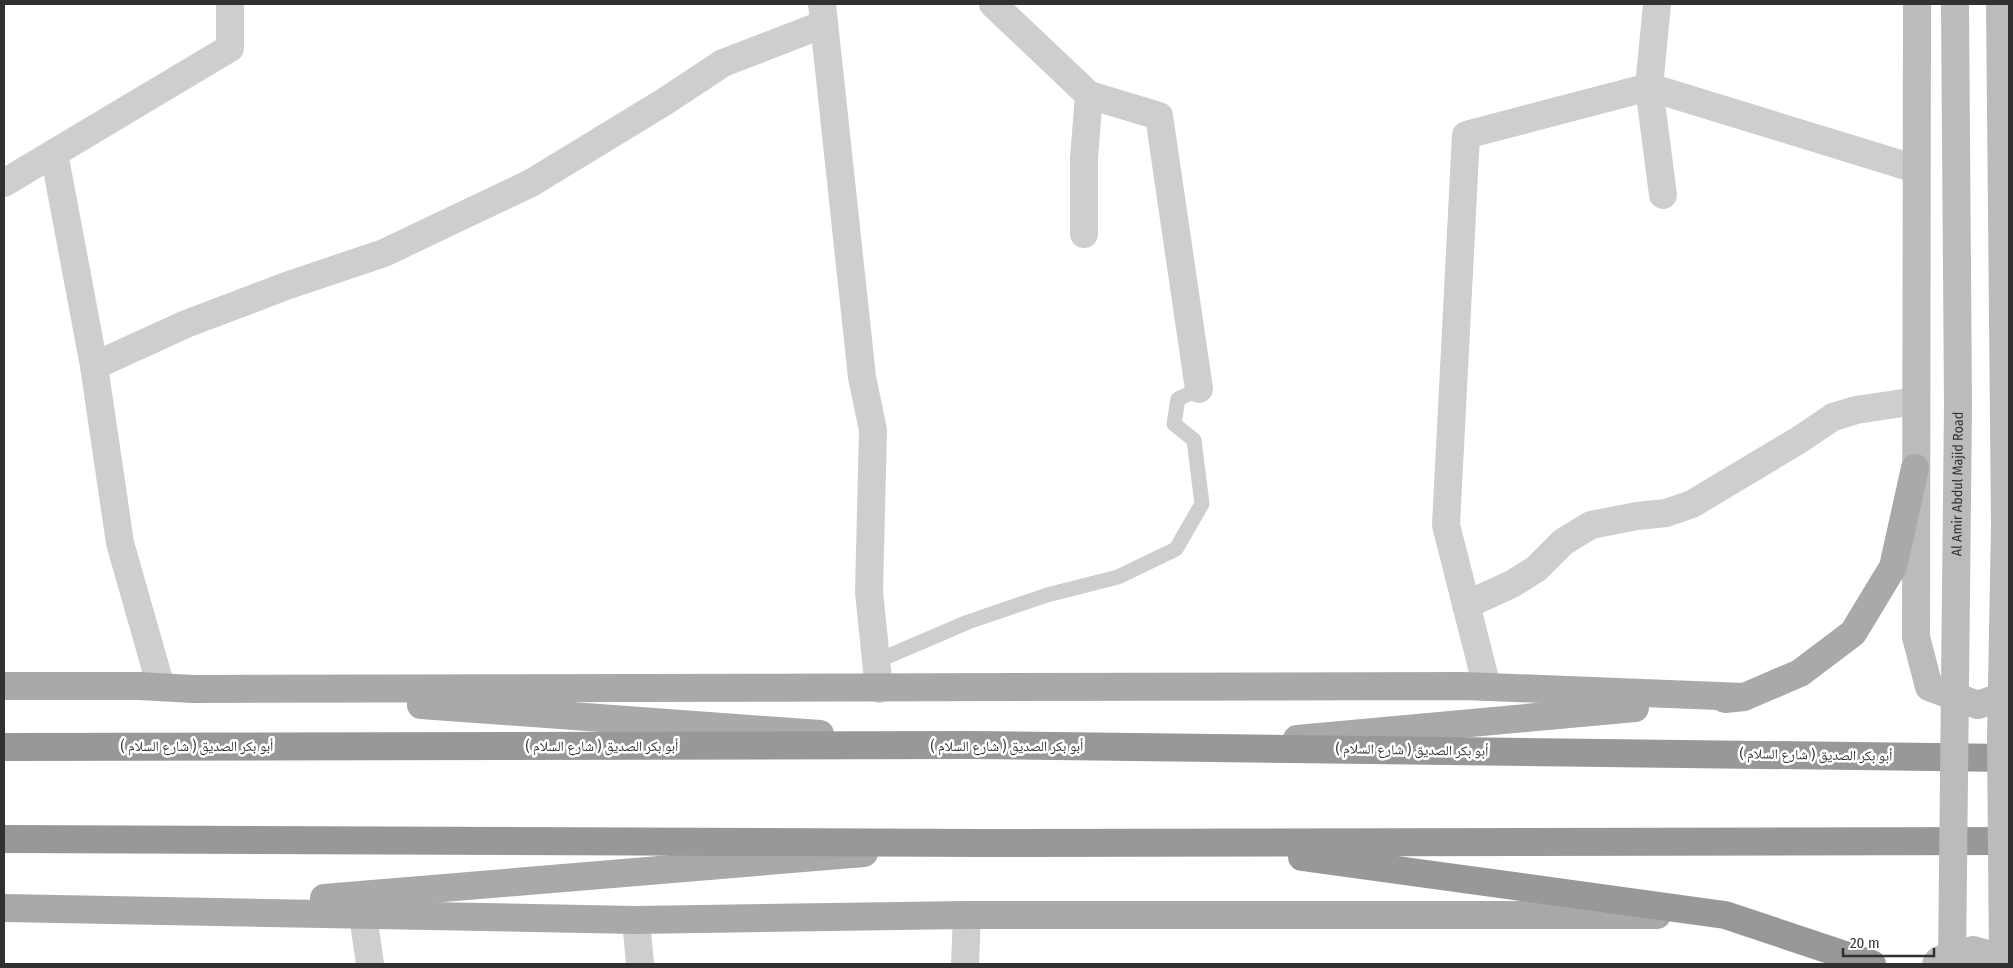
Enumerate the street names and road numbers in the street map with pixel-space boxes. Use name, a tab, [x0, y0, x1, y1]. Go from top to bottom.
street label: Al Amir Abdul Majid Road	[1948, 412, 1966, 556]
street label: ( شارع السلام ) أبو بكر الصديق	[121, 738, 273, 756]
street label: ( شارع السلام ) أبو بكر الصديق	[526, 738, 678, 756]
street label: ( شارع السلام ) أبو بكر الصديق	[931, 738, 1083, 756]
street label: ( شارع السلام ) أبو بكر الصديق	[1335, 740, 1489, 761]
street label: ( شارع السلام ) أبو بكر الصديق	[1739, 745, 1893, 766]

